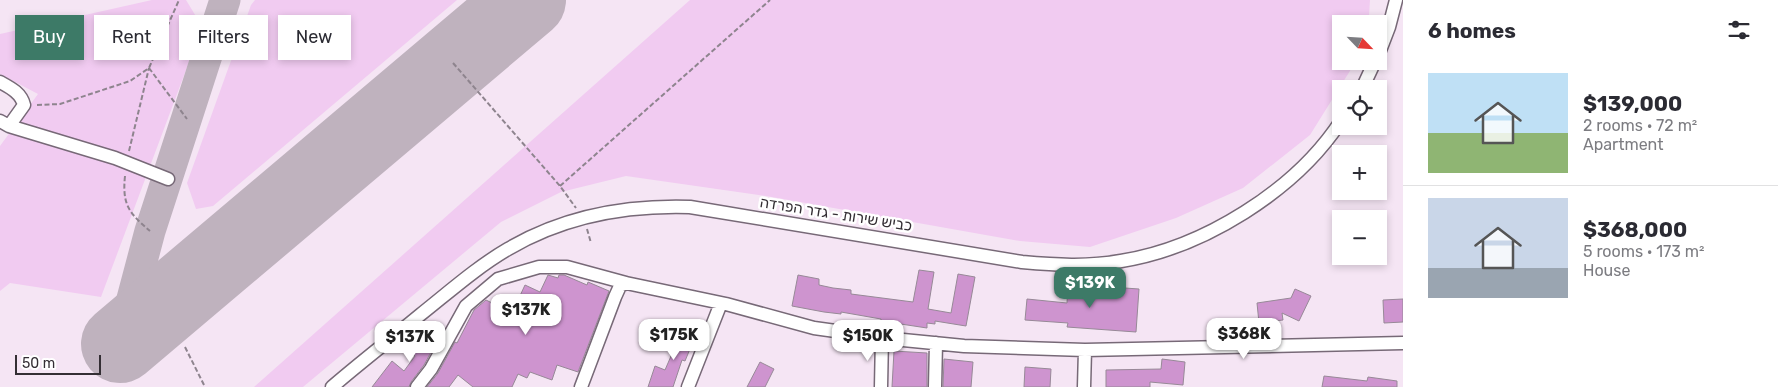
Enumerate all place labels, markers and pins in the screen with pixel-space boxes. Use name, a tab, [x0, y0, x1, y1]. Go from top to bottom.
pin: $139K	[1055, 266, 1125, 309]
pin: $137K	[491, 294, 561, 336]
pin: $175K	[639, 318, 709, 361]
pin: $368K	[1209, 318, 1279, 360]
pin: $137K	[375, 320, 445, 363]
pin: $150K	[833, 320, 903, 362]

